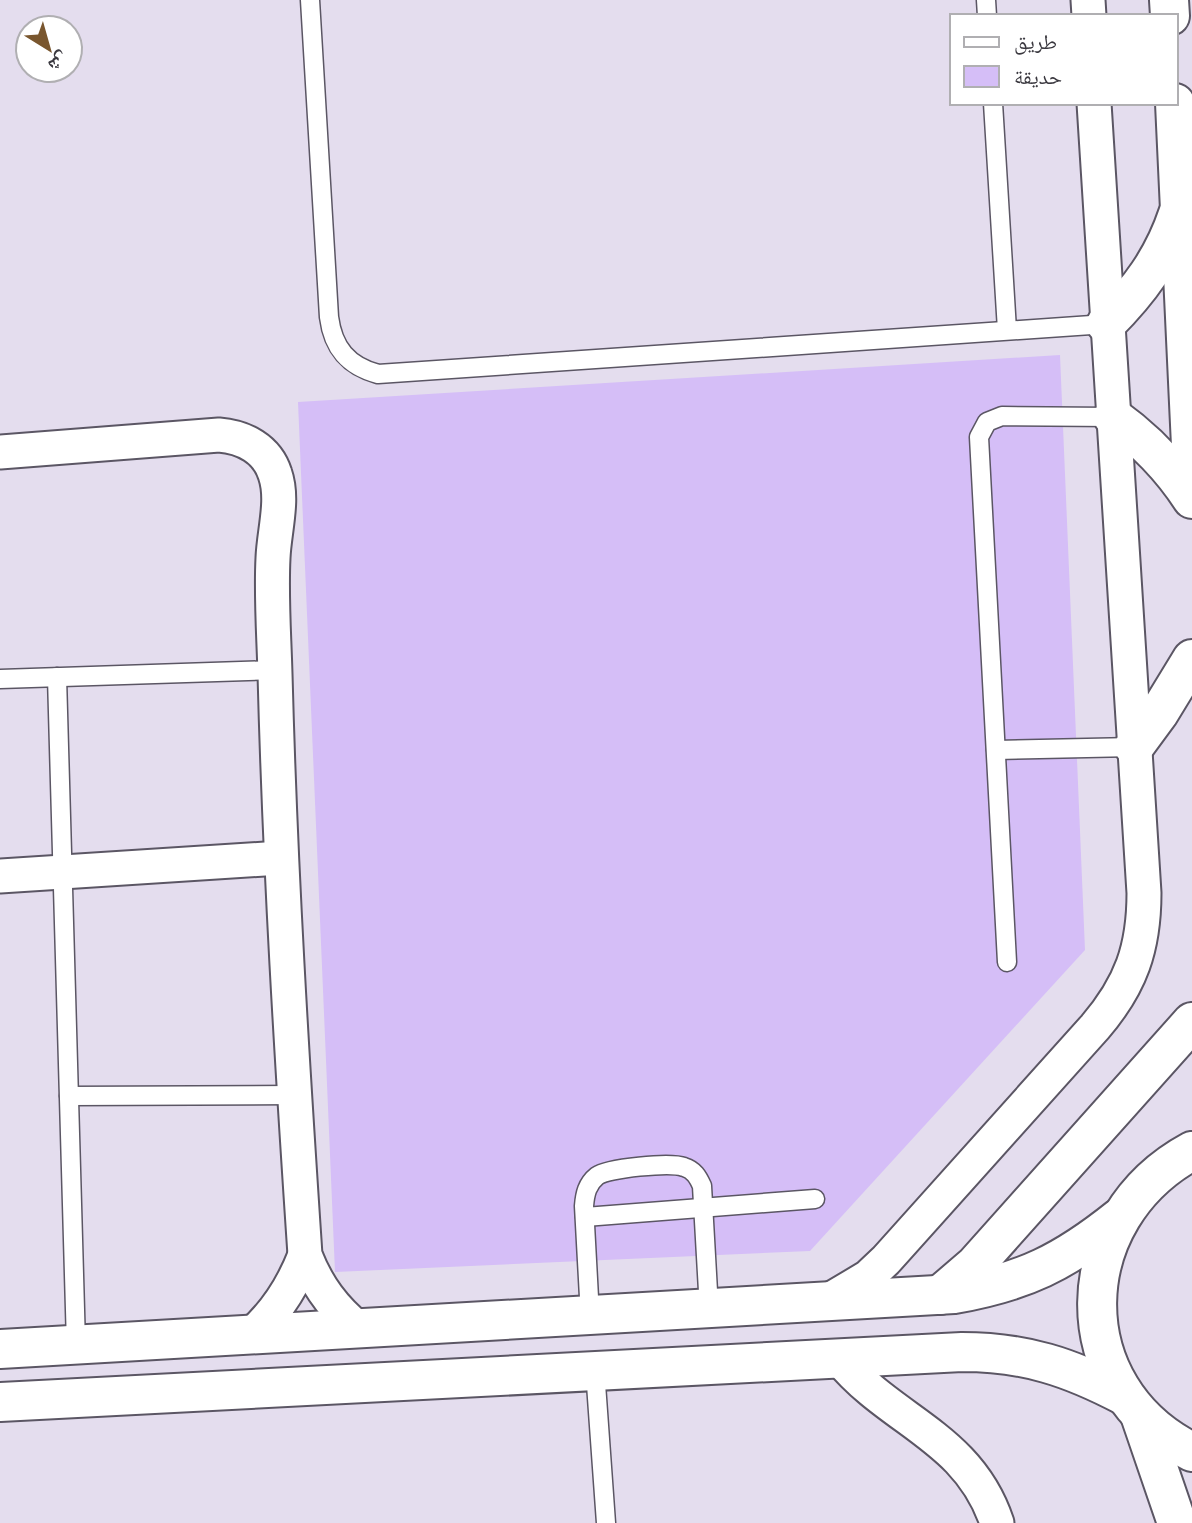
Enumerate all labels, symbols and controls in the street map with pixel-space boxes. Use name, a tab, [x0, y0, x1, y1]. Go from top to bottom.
north arrow	[14, 14, 84, 84]
legend	[950, 14, 1178, 105]
text: طريق	[1014, 27, 1057, 55]
text: ش	[43, 46, 75, 79]
text: حديقة	[1014, 62, 1062, 90]

